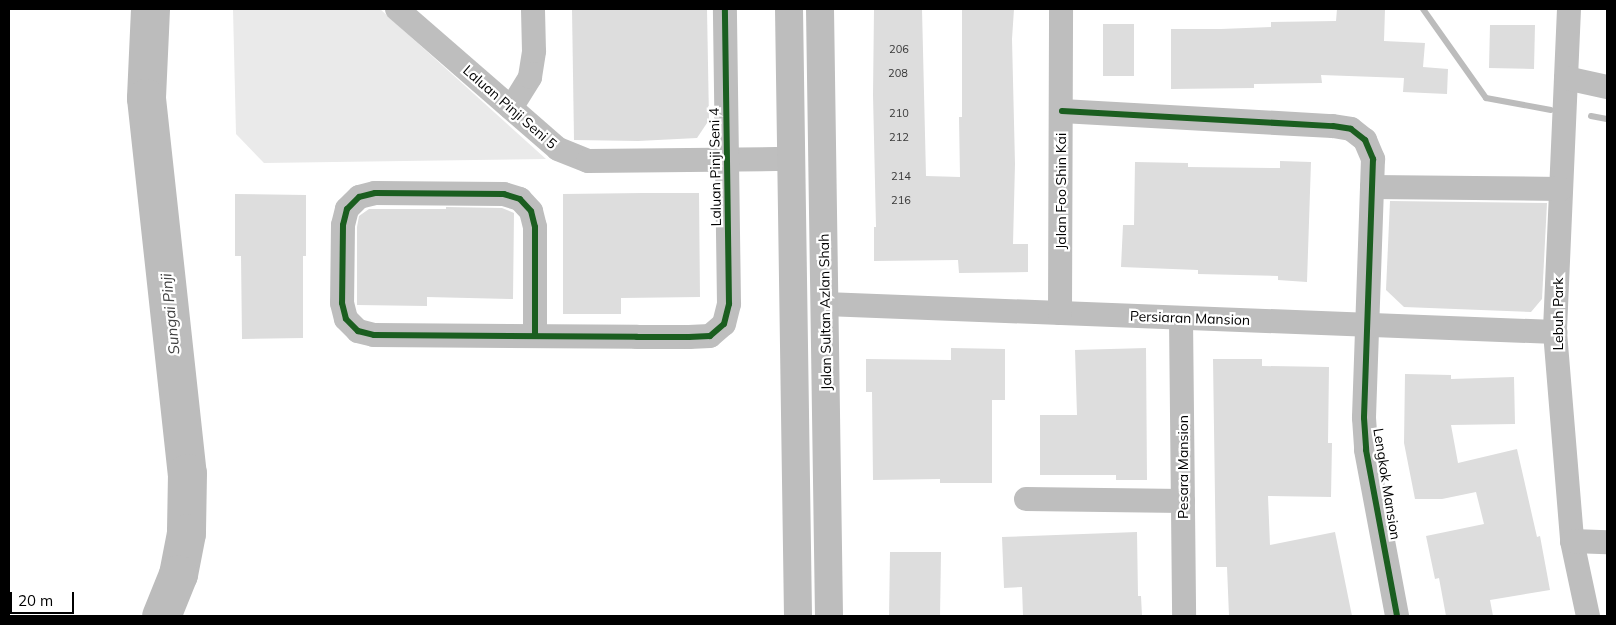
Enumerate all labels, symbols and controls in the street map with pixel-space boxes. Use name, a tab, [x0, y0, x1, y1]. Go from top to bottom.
house number: 206	[889, 42, 909, 56]
street label: Laluan Pinji Seni 5	[460, 62, 560, 152]
house number: 208	[888, 66, 908, 80]
house number: 210	[889, 106, 909, 120]
street label: Laluan Pinji Seni 4	[706, 108, 724, 226]
house number: 212	[889, 130, 909, 144]
street label: Jalan Foo Shin Kai	[1053, 133, 1069, 249]
house number: 214	[891, 169, 911, 183]
house number: 216	[891, 193, 911, 207]
street label: Jalan Sultan Azlan Shah	[815, 234, 835, 390]
water label: Sungai Pinji	[157, 272, 183, 356]
street label: Lebuh Park	[1550, 278, 1566, 350]
street label: Persiaran Mansion	[1130, 308, 1250, 328]
street label: Pesara Mansion	[1175, 415, 1191, 519]
street label: Lengkok Mansion	[1370, 427, 1404, 541]
scale bar	[12, 582, 76, 614]
text: 20 m	[18, 591, 53, 610]

